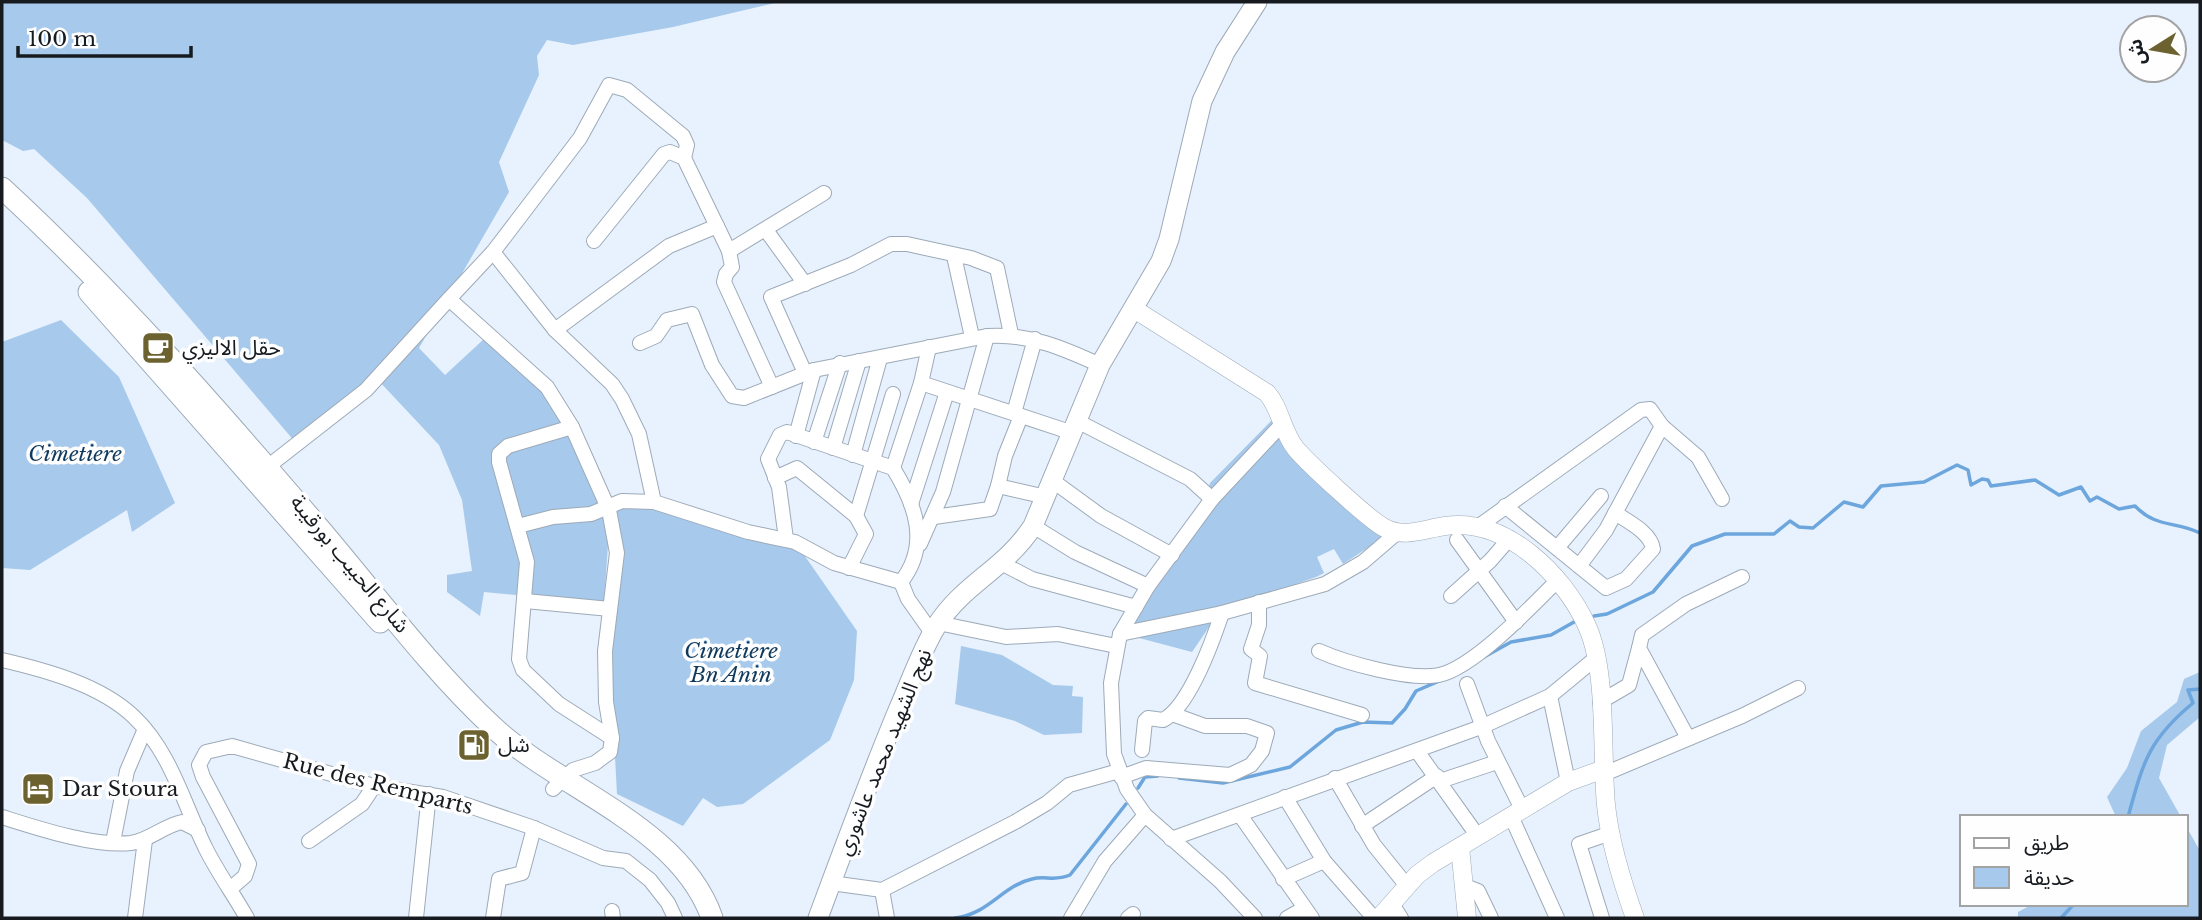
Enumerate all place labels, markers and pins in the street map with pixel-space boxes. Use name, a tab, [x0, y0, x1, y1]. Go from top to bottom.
cafe icon: حقل الاليزي	[139, 329, 177, 367]
place label: حقل الاليزي	[182, 335, 281, 364]
fuel station icon: شل	[455, 726, 493, 764]
place label: شل	[498, 732, 530, 758]
hotel icon: Dar Stoura	[19, 770, 57, 808]
place label: Dar Stoura	[62, 776, 179, 802]

